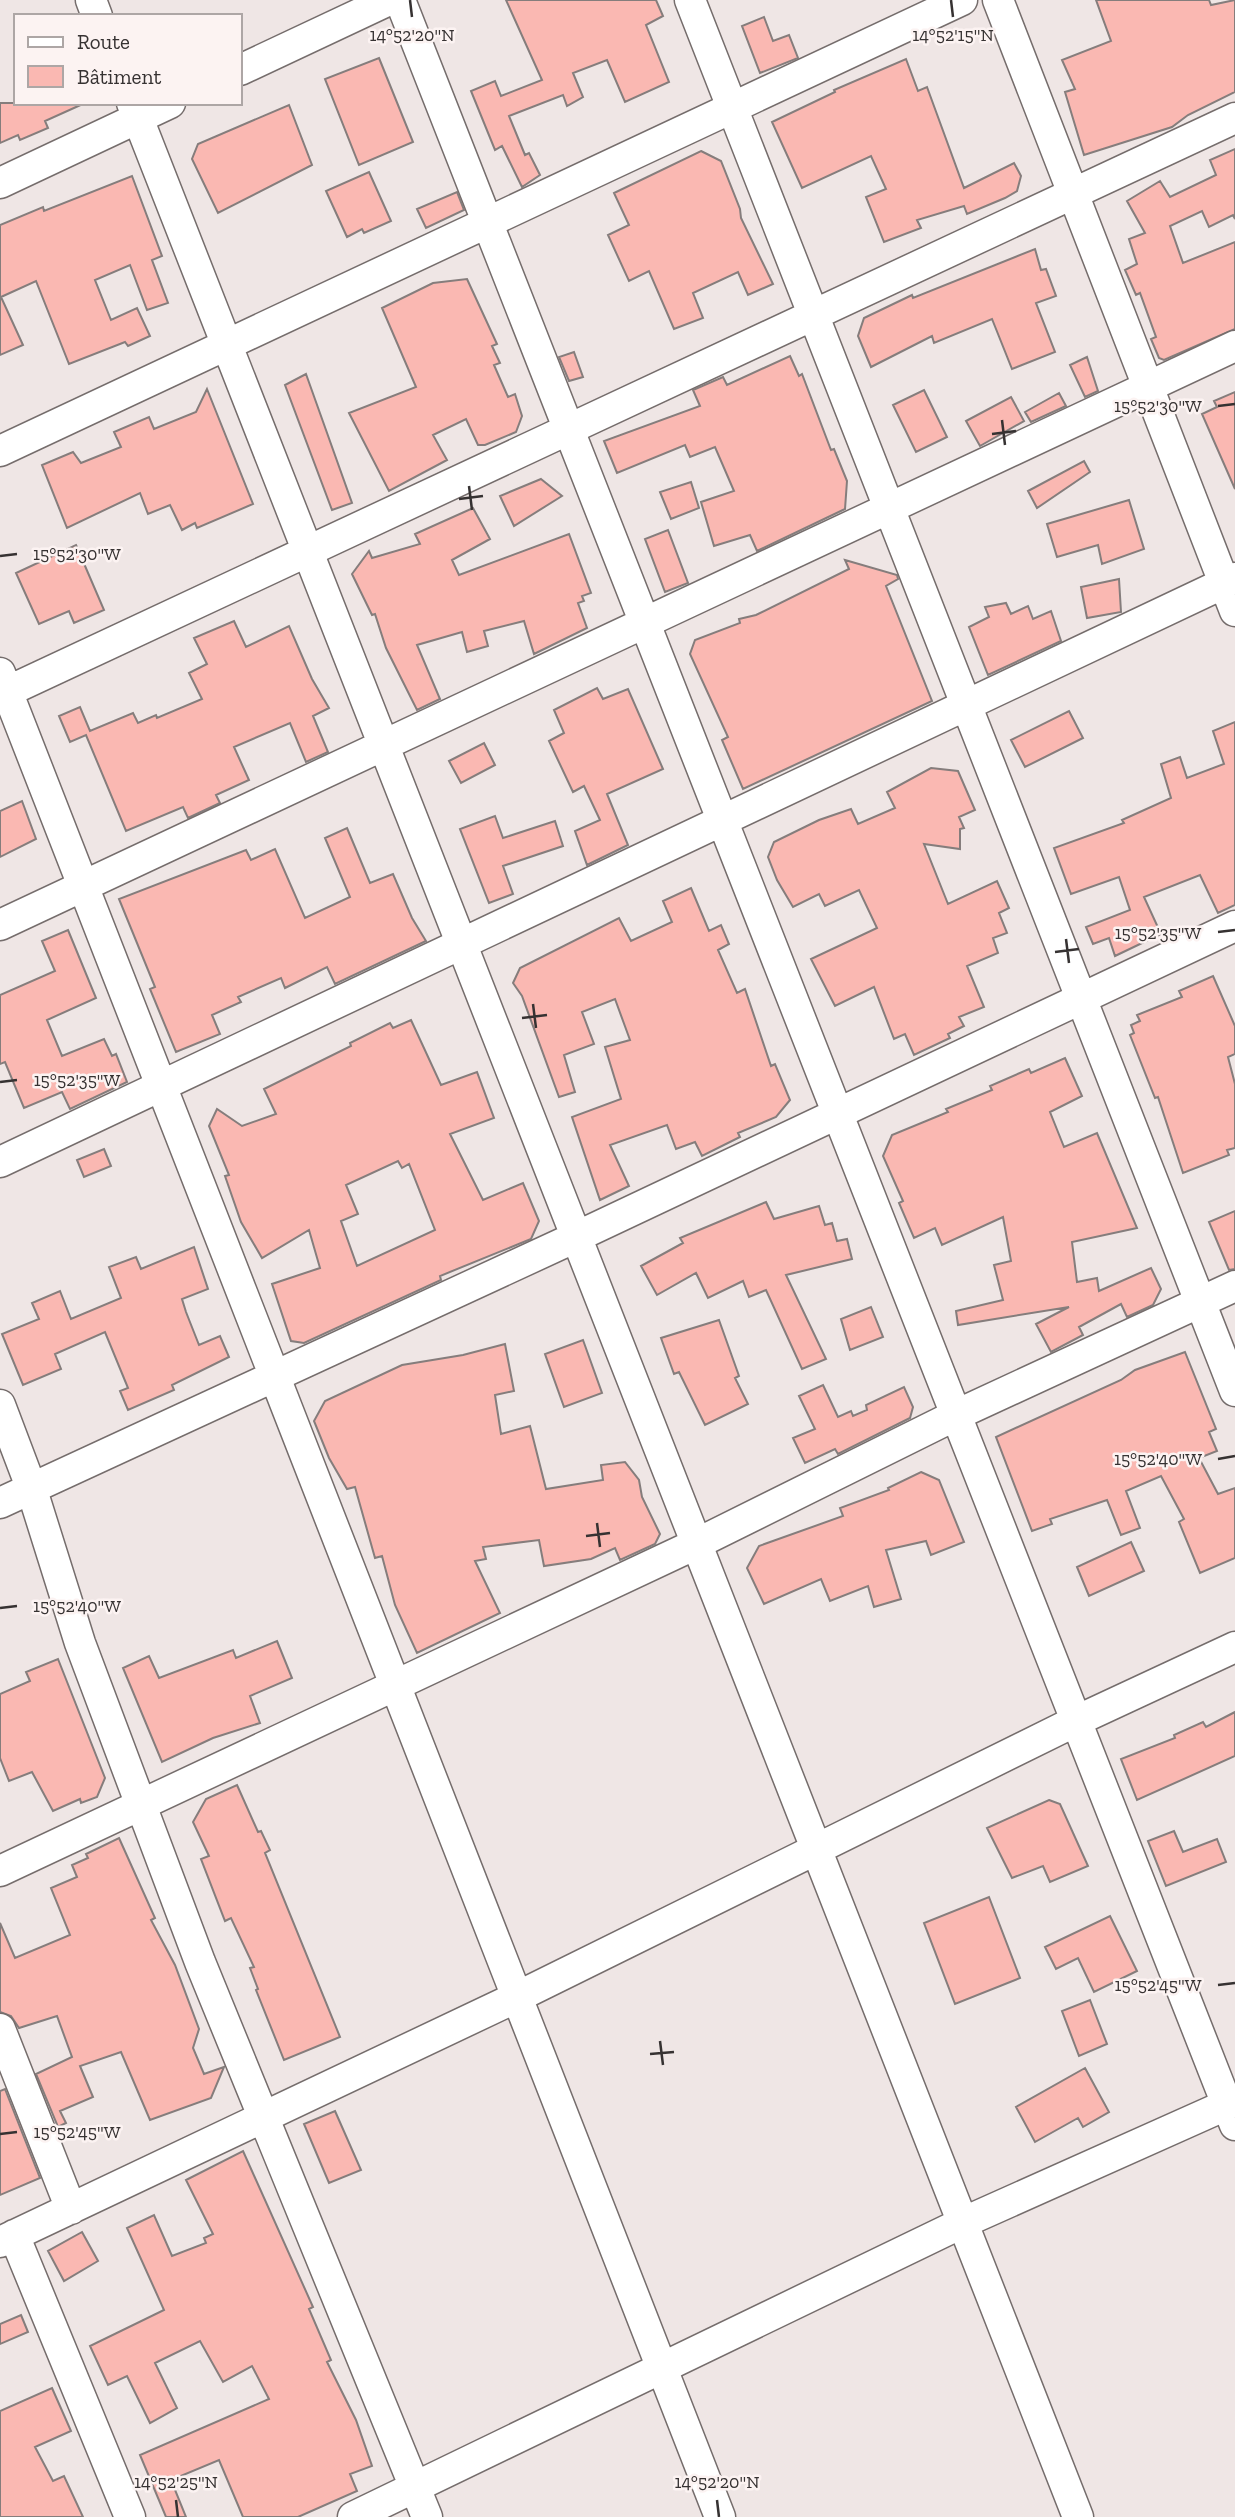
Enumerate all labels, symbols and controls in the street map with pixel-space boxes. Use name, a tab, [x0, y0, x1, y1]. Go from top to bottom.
legend	[14, 14, 242, 105]
text: 14°52'20"N	[370, 24, 454, 46]
text: 14°52'15"N	[912, 24, 994, 46]
text: Route	[77, 29, 130, 54]
text: Bâtiment	[77, 64, 162, 89]
text: 15°52'30"W	[1114, 395, 1202, 417]
text: 15°52'30"W	[33, 543, 121, 565]
text: 15°52'35"W	[1115, 922, 1202, 944]
text: 15°52'35"W	[34, 1069, 121, 1091]
text: 15°52'40"W	[1114, 1448, 1202, 1470]
text: 15°52'40"W	[33, 1595, 121, 1617]
text: 15°52'45"W	[1115, 1974, 1202, 1996]
text: 15°52'45"W	[34, 2121, 121, 2143]
text: 14°52'25"N	[134, 2471, 218, 2493]
text: 14°52'20"N	[675, 2471, 759, 2493]

